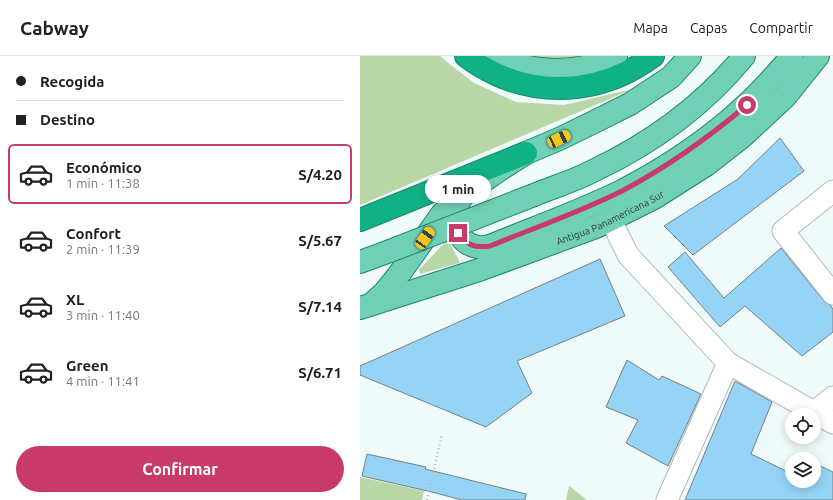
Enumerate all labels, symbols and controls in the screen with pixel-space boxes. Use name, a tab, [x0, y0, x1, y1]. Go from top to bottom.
text: Cabway	[20, 17, 89, 39]
text: Mapa	[633, 20, 668, 36]
text: Capas	[690, 20, 727, 36]
text: Compartir	[749, 20, 813, 36]
text: Recogida	[40, 73, 104, 90]
route start	[738, 96, 756, 114]
text: Destino	[40, 111, 95, 128]
car	[546, 128, 572, 150]
icon: car	[18, 156, 54, 192]
text: Económico	[66, 159, 142, 176]
text: S/4.20	[298, 166, 342, 183]
callout: 1 min	[425, 175, 491, 203]
text: 1 min · 11:38	[66, 176, 140, 190]
text: 1 min	[442, 182, 474, 196]
street label: Antigua Panamericana Sur	[555, 188, 666, 247]
icon: car	[18, 222, 54, 258]
route end	[449, 224, 467, 242]
text: Confort	[66, 225, 121, 242]
car	[413, 225, 437, 251]
text: S/5.67	[298, 232, 342, 249]
text: 2 min · 11:39	[66, 242, 140, 256]
icon: car	[18, 288, 54, 324]
text: XL	[66, 291, 84, 308]
text: S/7.14	[298, 298, 342, 315]
text: 3 min · 11:40	[66, 308, 140, 322]
icon: car	[18, 354, 54, 390]
text: Green	[66, 357, 108, 374]
text: S/6.71	[298, 364, 342, 381]
text: 4 min · 11:41	[66, 374, 140, 388]
map controls	[785, 408, 821, 488]
button: locate	[785, 408, 821, 444]
button: Confirmar	[16, 446, 344, 492]
button: layers	[785, 452, 821, 488]

